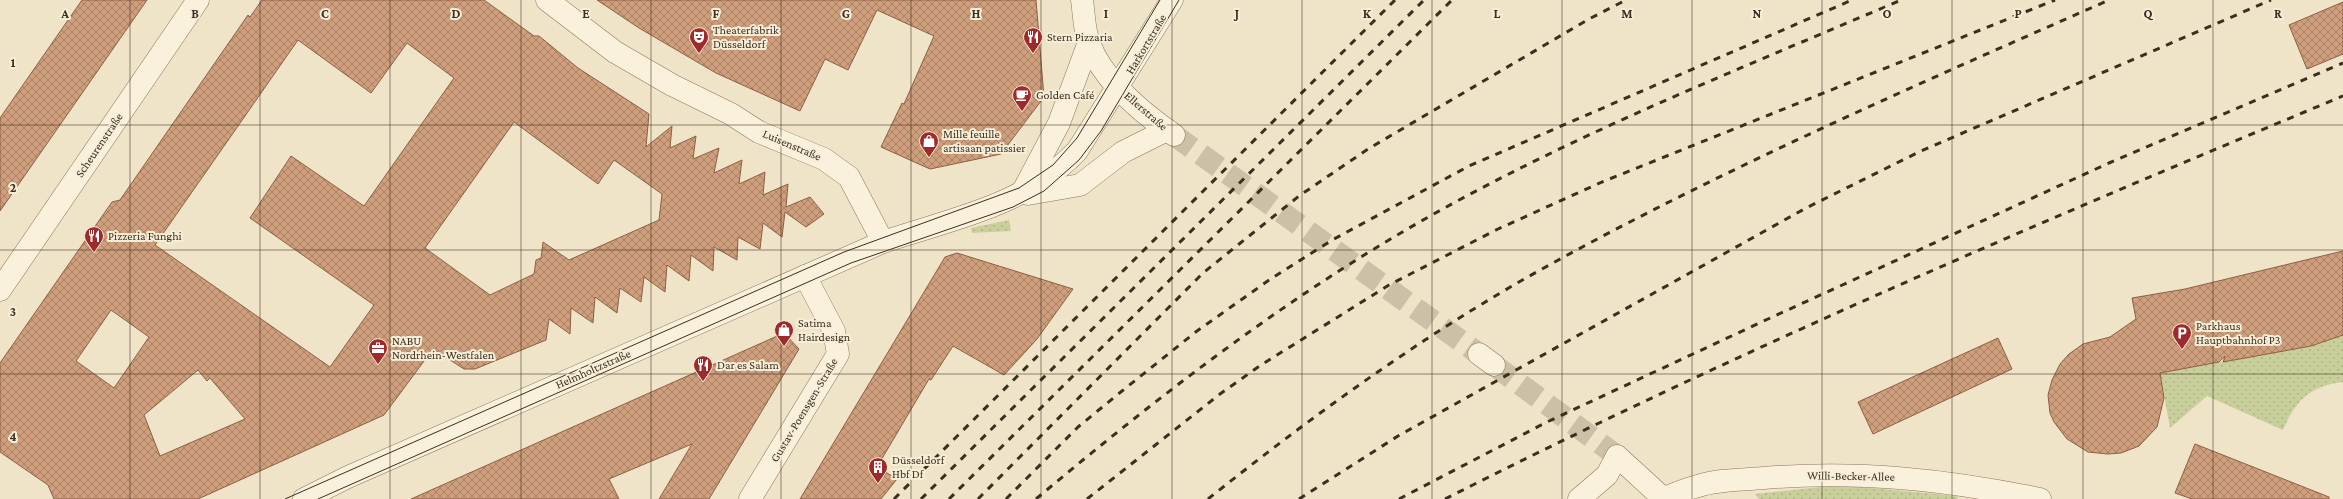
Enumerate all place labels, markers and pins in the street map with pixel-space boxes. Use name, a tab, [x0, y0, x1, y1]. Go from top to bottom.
place label: Theaterfabrik Düsseldorf	[713, 23, 779, 51]
theatre icon: Theaterfabrik Düsseldorf	[688, 26, 710, 54]
restaurant icon: Stern Pizzaria	[1022, 26, 1044, 54]
place label: Stern Pizzaria	[1047, 30, 1113, 44]
cafe icon: Golden Café	[1011, 84, 1033, 112]
place label: Golden Café	[1036, 88, 1094, 102]
place label: Mille feuille artisaan patissier	[943, 127, 1026, 155]
shop icon: Mille feuille artisaan patissier	[918, 130, 940, 158]
restaurant icon: Pizzeria Funghi	[83, 225, 105, 253]
place label: Pizzeria Funghi	[108, 229, 182, 243]
place label: Satima Hairdesign	[798, 316, 851, 344]
shop icon: Satima Hairdesign	[773, 319, 795, 347]
place label: Parkhaus Hauptbahnhof P3	[2196, 319, 2281, 347]
parking icon: Parkhaus Hauptbahnhof P3	[2171, 322, 2193, 350]
place label: NABU Nordrhein-Westfalen	[392, 334, 495, 362]
office icon: NABU Nordrhein-Westfalen	[367, 337, 389, 365]
restaurant icon: Dar es Salam	[692, 354, 714, 382]
place label: Dar es Salam	[717, 358, 779, 372]
place label: Düsseldorf Hbf Df	[892, 453, 946, 481]
building icon: Düsseldorf Hbf Df	[867, 456, 889, 484]

